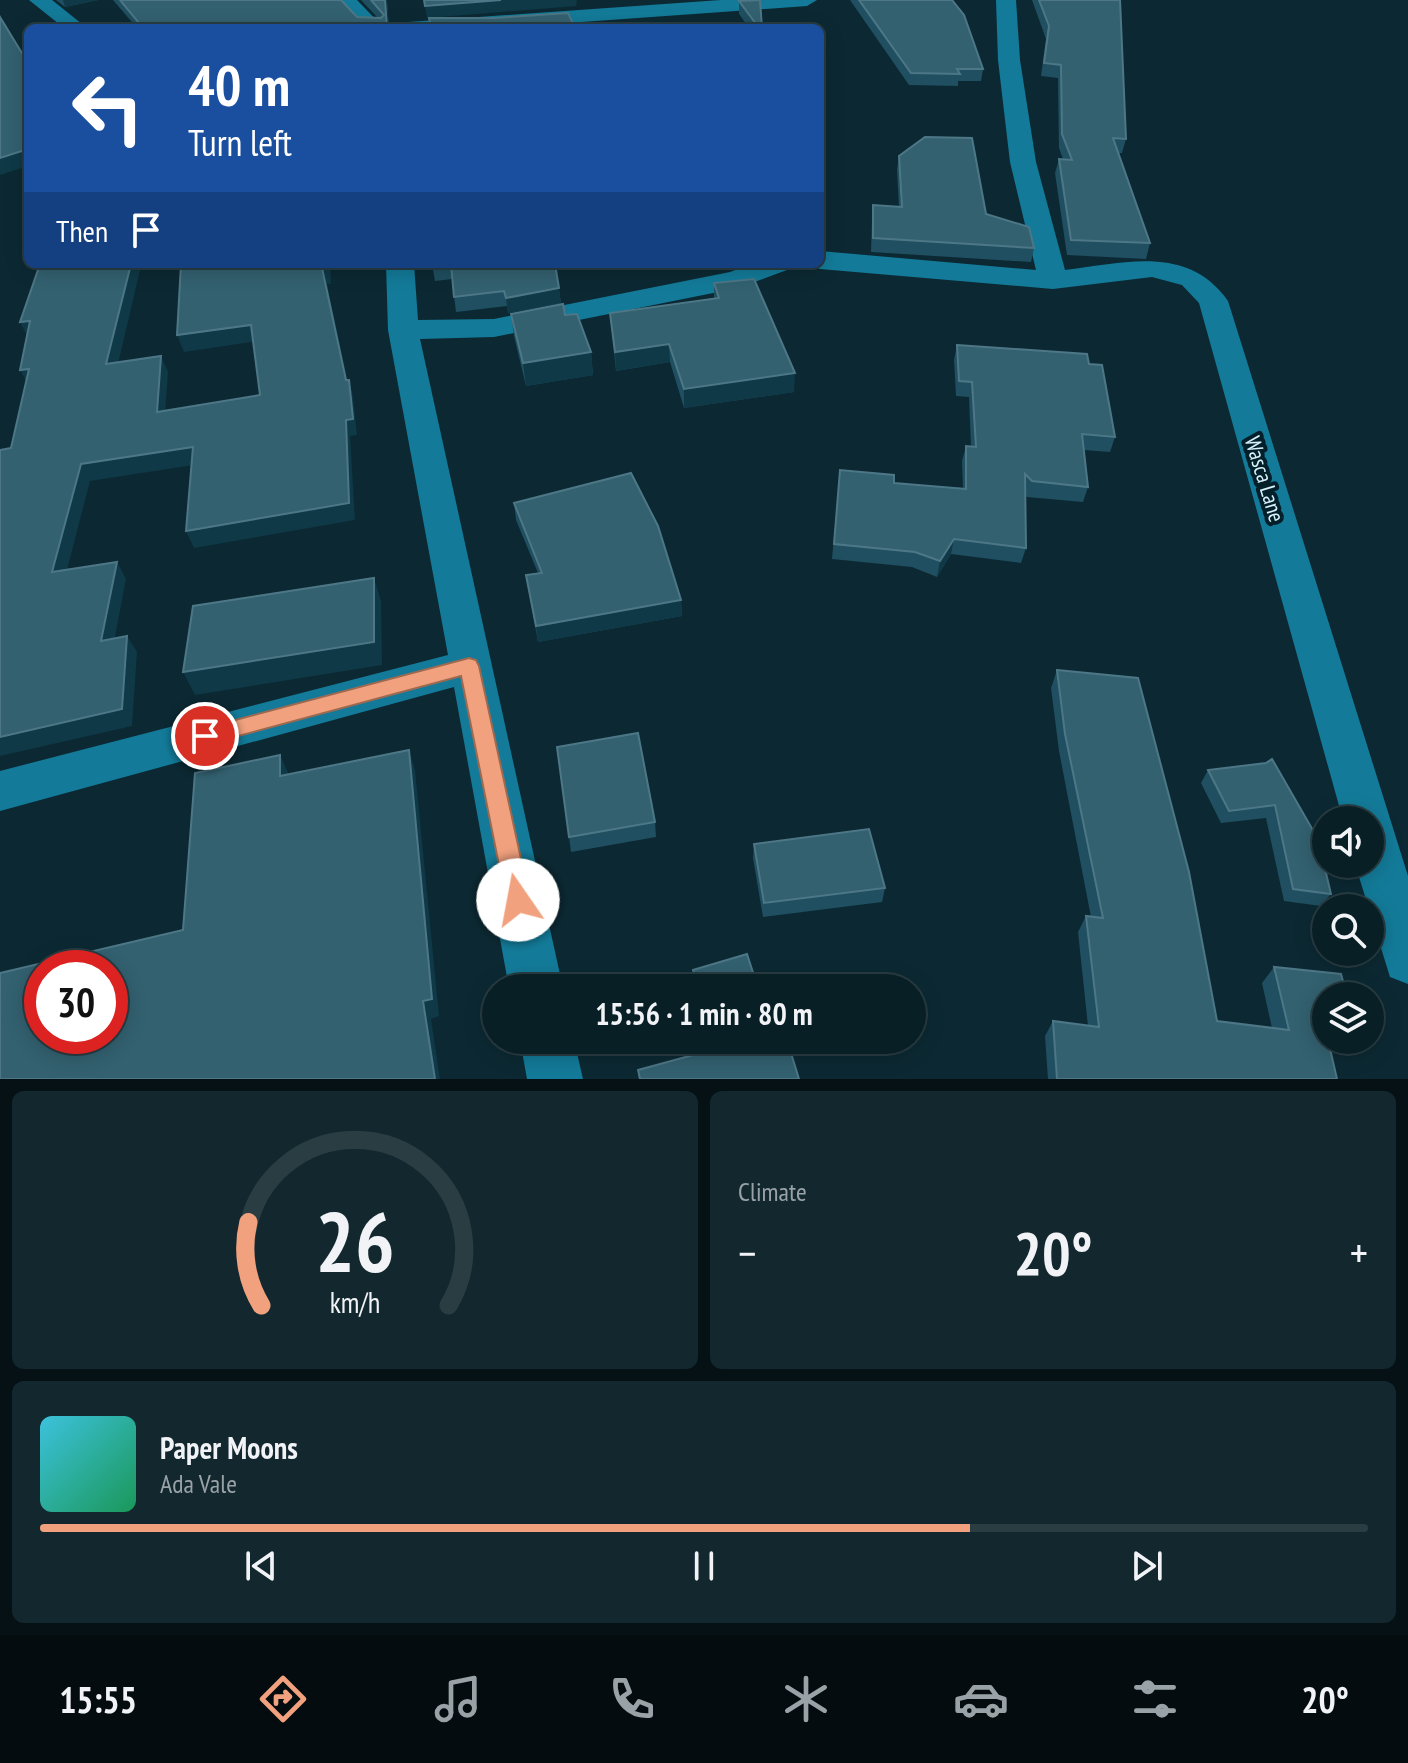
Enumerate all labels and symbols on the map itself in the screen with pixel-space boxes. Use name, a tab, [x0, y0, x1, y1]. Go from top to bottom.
street label: Wasca Lane	[1239, 433, 1291, 525]
pin	[171, 702, 239, 770]
position arrow	[476, 858, 560, 942]
speed limit sign: 30	[24, 950, 128, 1054]

